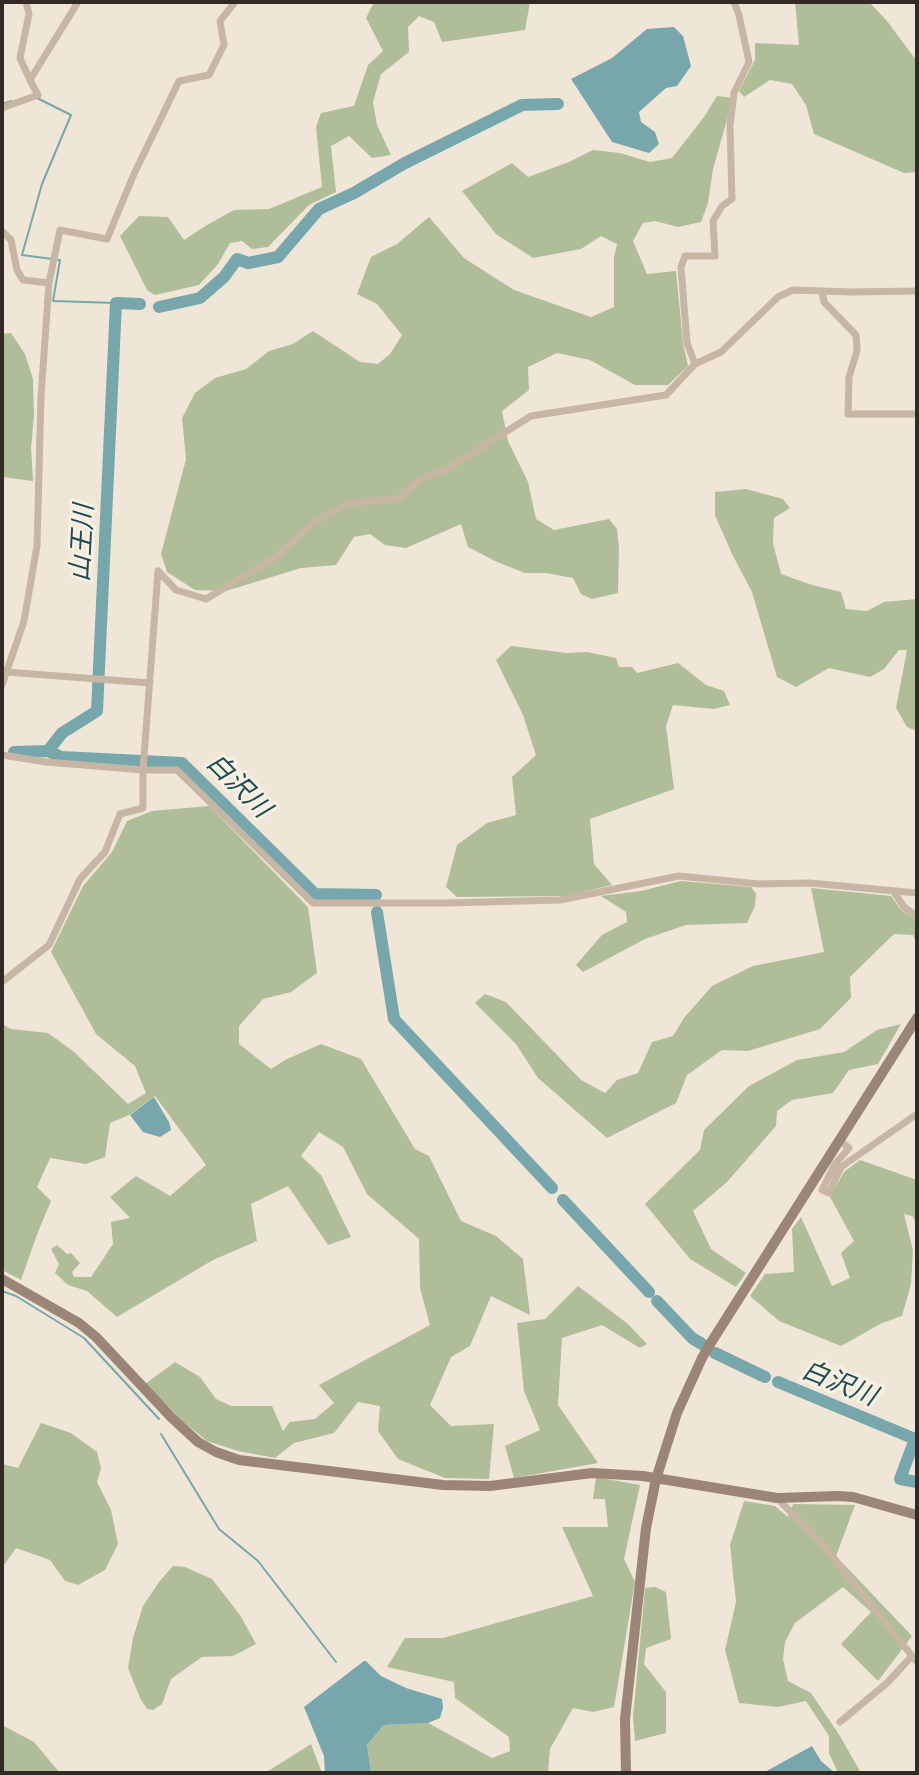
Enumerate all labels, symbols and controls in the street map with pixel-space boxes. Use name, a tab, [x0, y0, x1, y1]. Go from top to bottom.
water label: 山王川	[65, 503, 101, 583]
water label: 白沢川	[199, 747, 277, 825]
water label: 白沢川	[797, 1355, 881, 1413]

